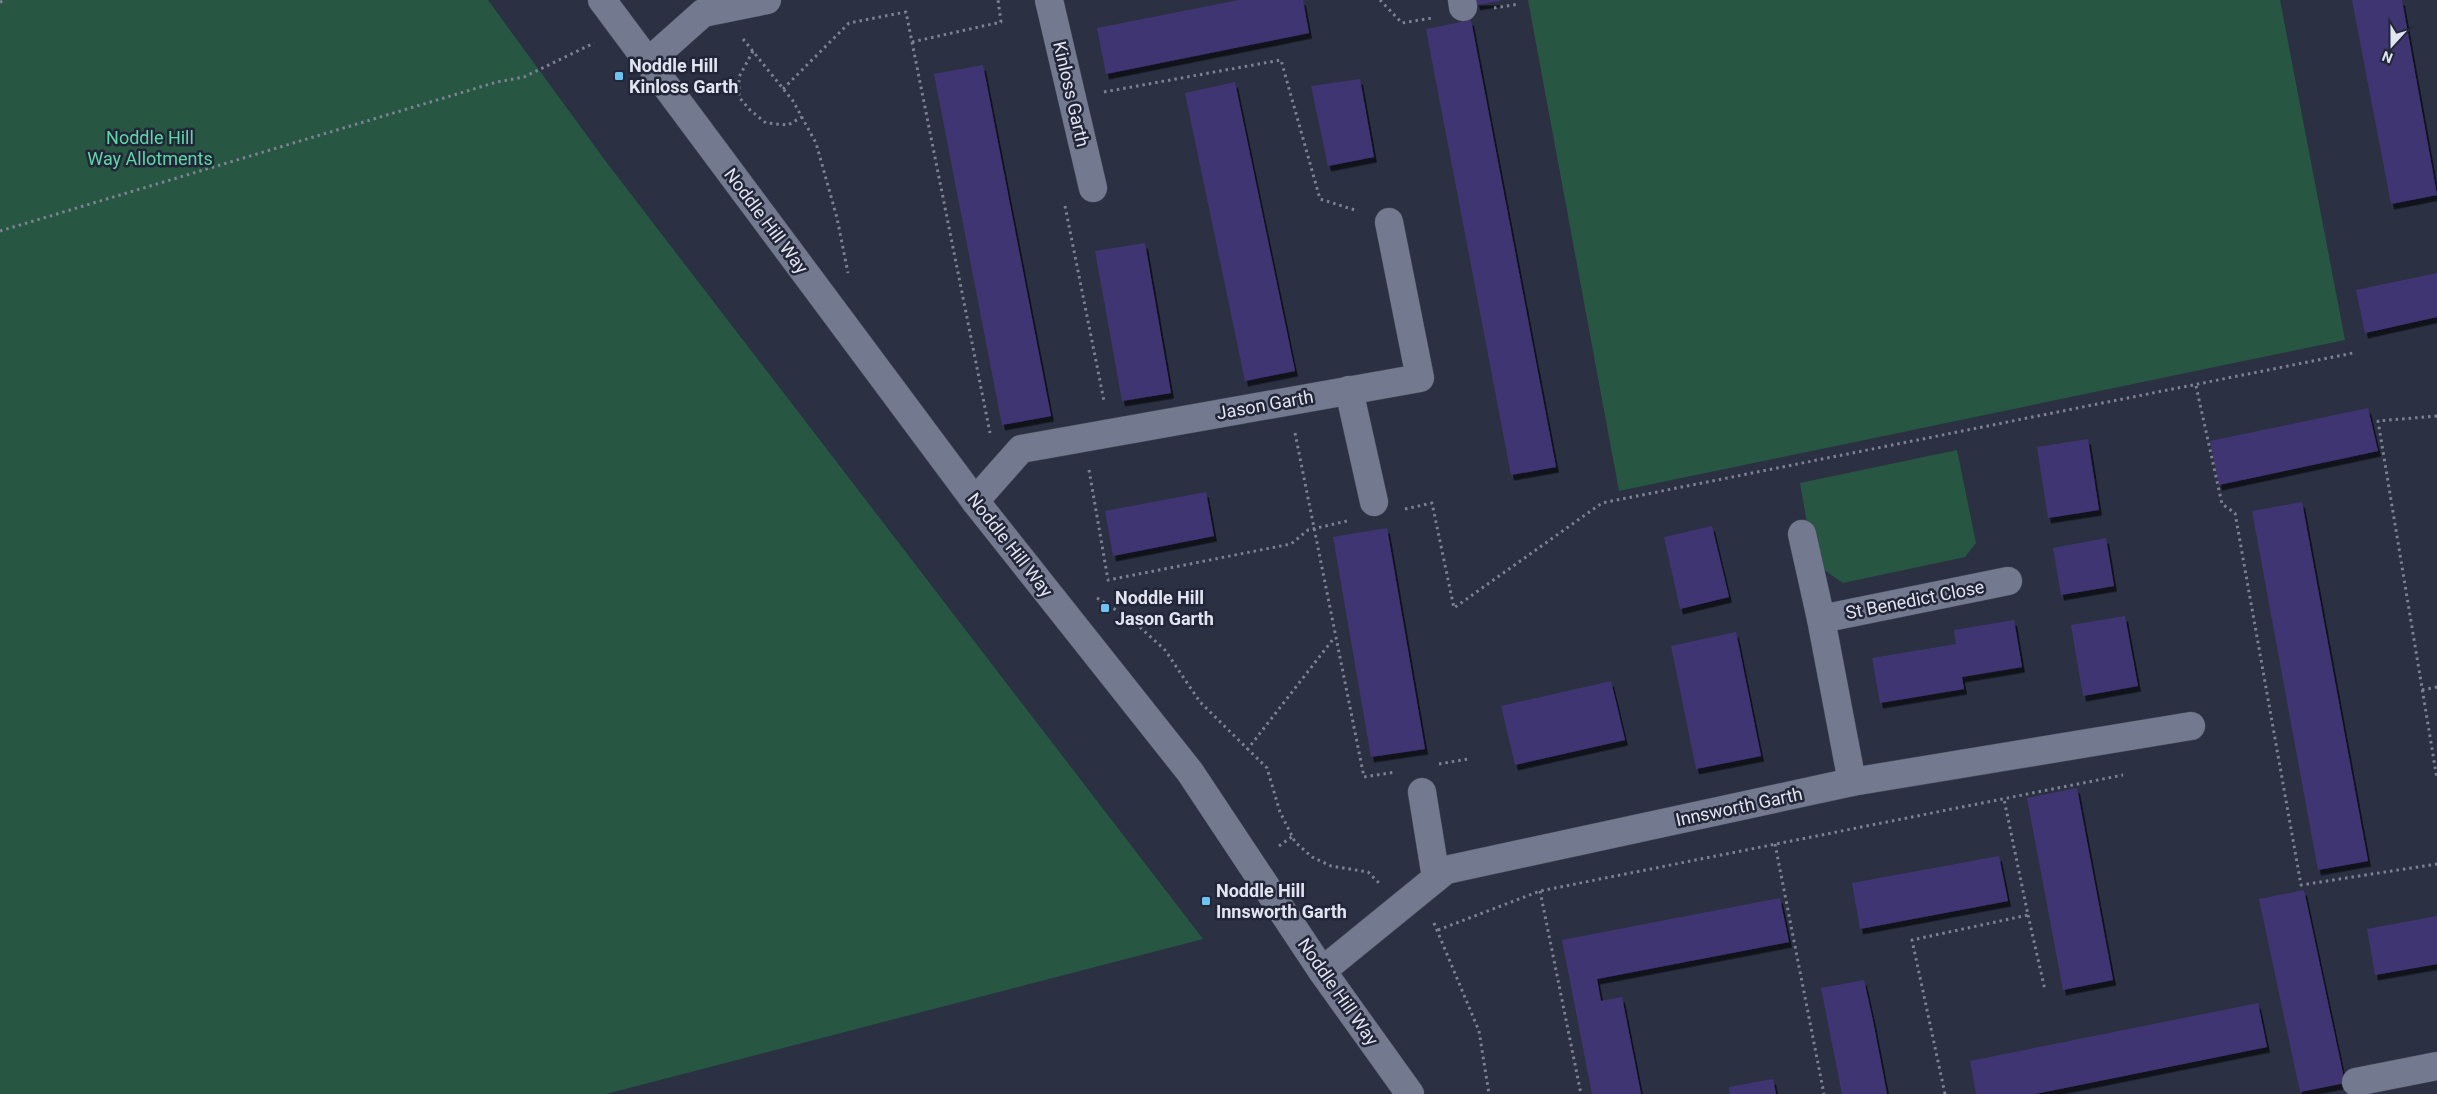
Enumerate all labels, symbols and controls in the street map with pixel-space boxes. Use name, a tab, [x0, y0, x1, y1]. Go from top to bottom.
north arrow	[2367, 20, 2417, 70]
street label: Kinloss Garth	[1049, 39, 1094, 149]
text: N	[2380, 48, 2395, 66]
place label: Noddle Hill Kinloss Garth	[629, 55, 738, 97]
marker: Noddle Hill Kinloss Garth	[613, 70, 625, 82]
park label: Noddle Hill Way Allotments	[87, 127, 213, 169]
street label: Noddle Hill Way	[720, 164, 813, 278]
street label: Jason Garth	[1215, 386, 1315, 423]
street label: Noddle Hill Way	[963, 489, 1058, 601]
street label: St Benedict Close	[1844, 576, 1986, 623]
place label: Noddle Hill Jason Garth	[1115, 587, 1214, 629]
marker: Noddle Hill Jason Garth	[1099, 602, 1111, 614]
street label: Innsworth Garth	[1674, 783, 1804, 830]
place label: Noddle Hill Innsworth Garth	[1216, 880, 1347, 922]
marker: Noddle Hill Innsworth Garth	[1200, 895, 1212, 907]
street label: Noddle Hill Way	[1294, 934, 1383, 1050]

